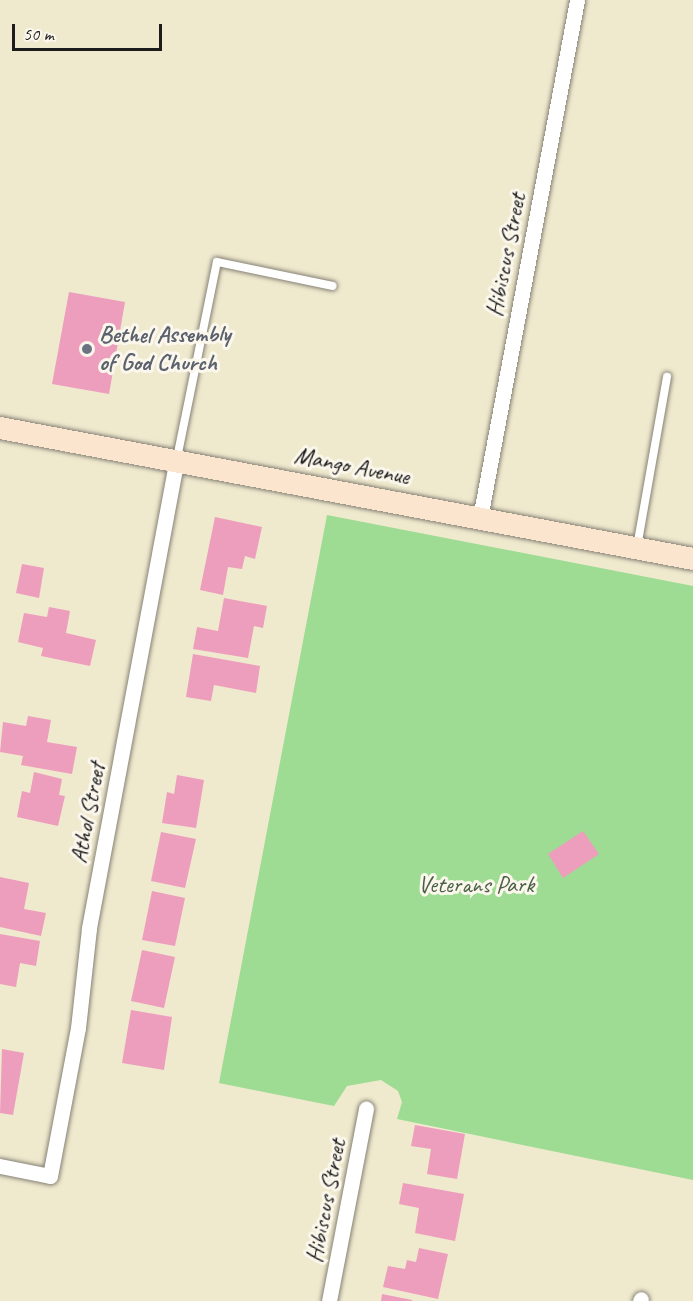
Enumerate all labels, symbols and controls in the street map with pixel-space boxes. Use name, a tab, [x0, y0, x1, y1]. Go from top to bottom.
scale bar	[15, 12, 165, 50]
text: 50 m	[23, 23, 54, 45]
street label: Hibiscus Street	[480, 191, 532, 319]
place label: Bethel Assembly of God Church	[99, 321, 230, 377]
marker: Bethel Assembly of God Church	[80, 342, 94, 356]
street label: Mango Avenue	[292, 441, 412, 491]
street label: Athol Street	[64, 760, 112, 866]
park label: Veterans Park	[418, 871, 534, 899]
street label: Hibiscus Street	[300, 1137, 352, 1265]

